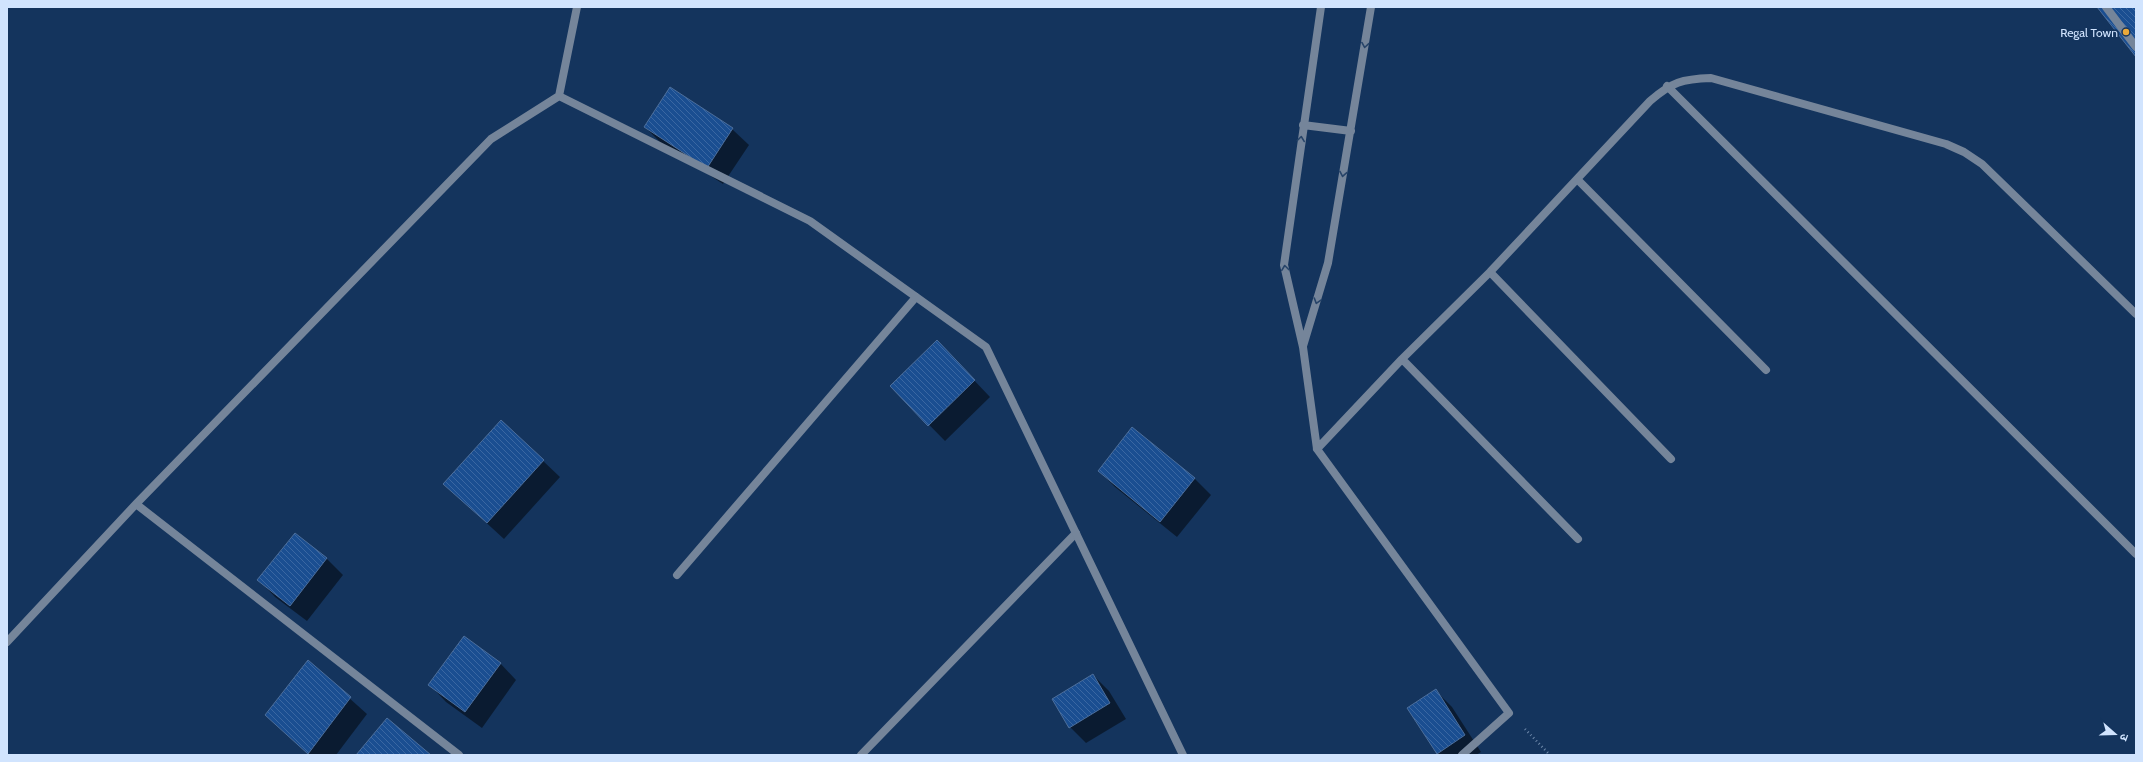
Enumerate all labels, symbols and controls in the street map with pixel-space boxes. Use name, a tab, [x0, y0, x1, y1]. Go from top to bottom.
place label: Regal Town	[2060, 25, 2118, 40]
marker: Regal Town	[2121, 27, 2131, 37]
one-way arrow	[1361, 42, 1370, 49]
one-way arrow	[1296, 136, 1305, 142]
one-way arrow	[1339, 171, 1348, 177]
one-way arrow	[1281, 265, 1290, 271]
one-way arrow	[1313, 297, 1322, 304]
north arrow	[2095, 714, 2135, 754]
text: उ	[2117, 732, 2132, 743]

